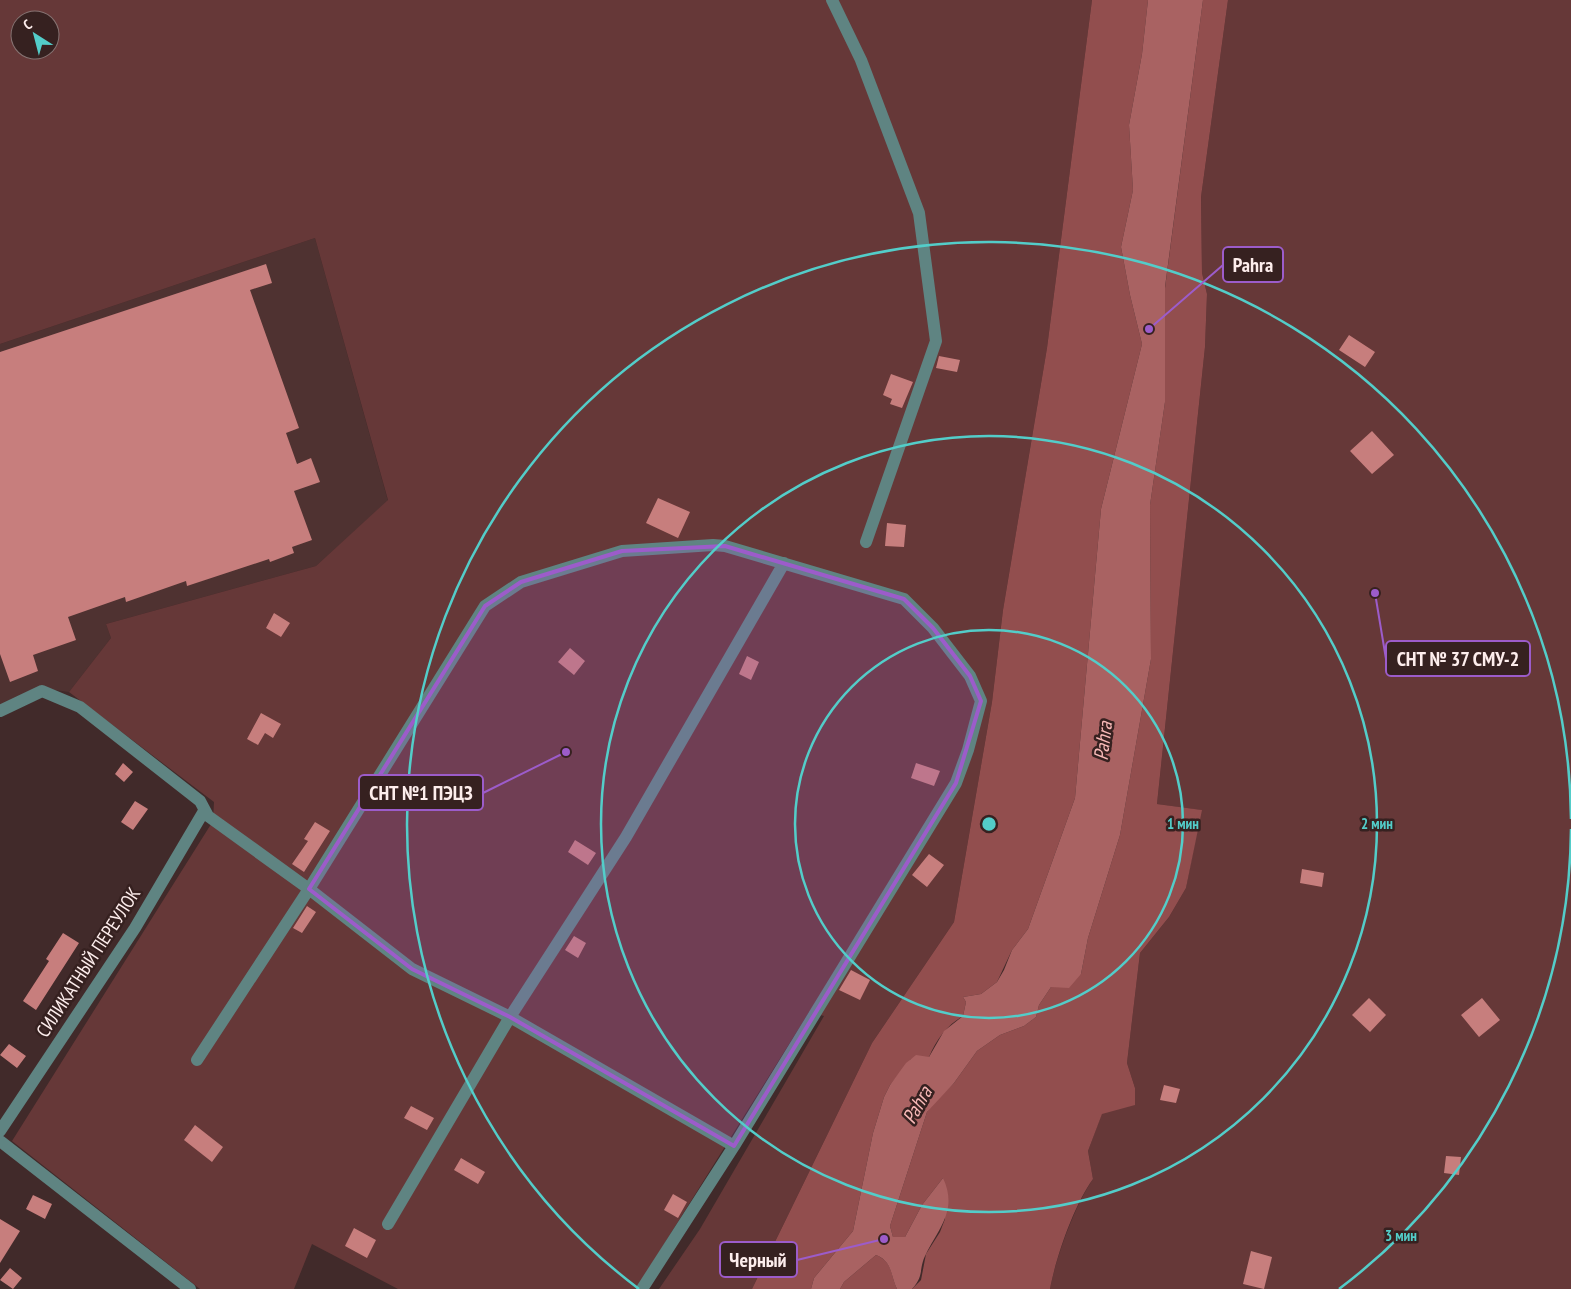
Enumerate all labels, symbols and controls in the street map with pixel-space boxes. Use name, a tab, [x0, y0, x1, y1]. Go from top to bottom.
north arrow	[10, 10, 60, 60]
text: С	[19, 15, 36, 34]
callout: Pahra	[1223, 247, 1283, 282]
text: Pahra	[1233, 252, 1273, 278]
callout: СНТ № 37 СМУ-2	[1386, 641, 1530, 676]
text: СНТ № 37 СМУ-2	[1397, 646, 1519, 672]
water label: Pahra	[1088, 719, 1118, 762]
callout: СНТ №1 ПЭЦЗ	[359, 775, 483, 810]
text: СНТ №1 ПЭЦЗ	[369, 780, 473, 806]
text: 1 мин	[1167, 814, 1199, 833]
text: 2 мин	[1361, 814, 1393, 833]
centre of rings	[980, 815, 998, 833]
street label: СИЛИКАТНЫЙ ПЕРЕУЛОК	[31, 883, 145, 1041]
water label: Pahra	[896, 1081, 938, 1128]
text: 3 мин	[1385, 1226, 1417, 1245]
callout: Черный	[720, 1242, 797, 1277]
text: Черный	[729, 1247, 787, 1273]

